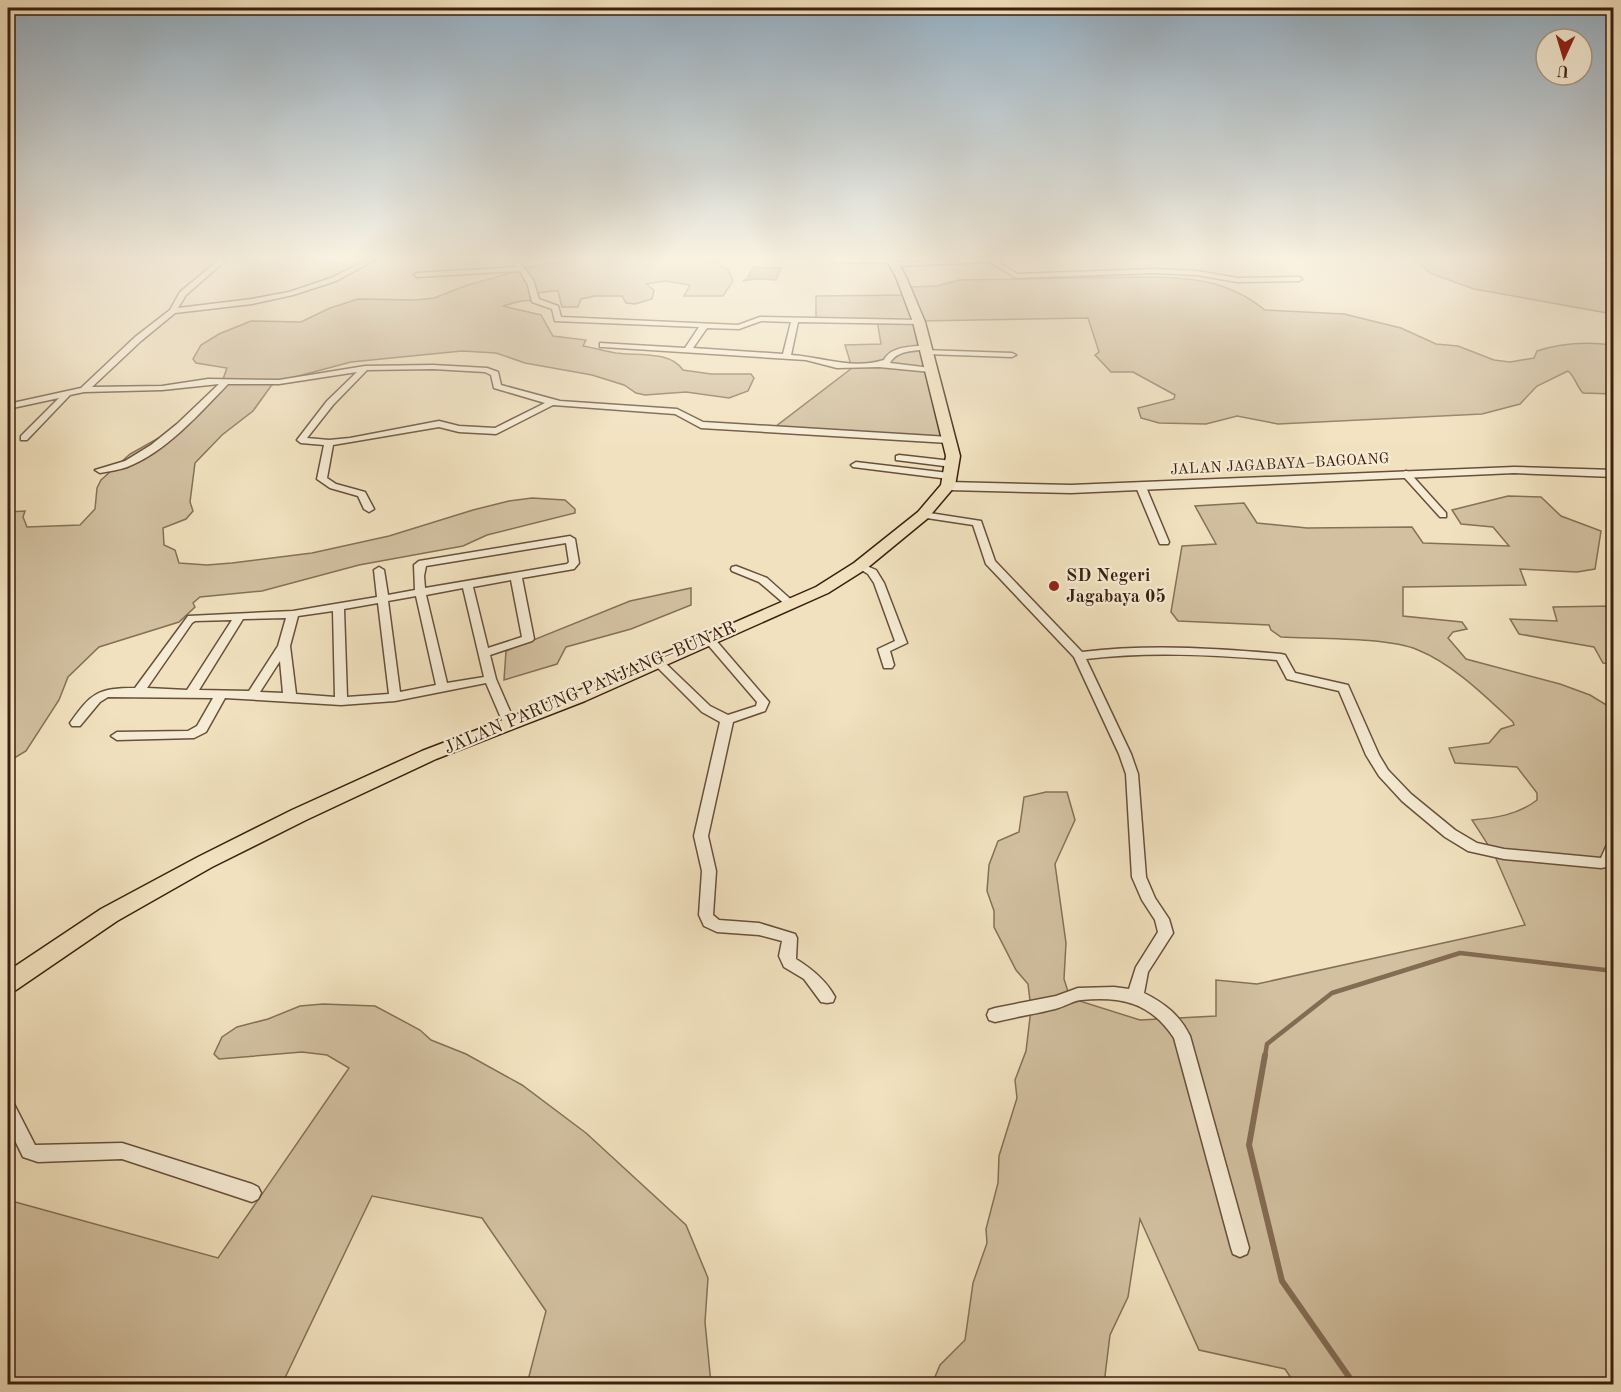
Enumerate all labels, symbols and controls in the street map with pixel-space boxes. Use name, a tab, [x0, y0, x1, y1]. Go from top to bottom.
north arrow	[1534, 27, 1594, 87]
text: U	[1556, 62, 1570, 78]
street label: JALAN JAGABAYA–BAGOANG	[1170, 452, 1390, 478]
place label: SD Negeri Jagabaya 05	[1066, 567, 1166, 606]
marker: SD Negeri Jagabaya 05	[1047, 579, 1061, 593]
street label: JALAN PARUNG PANJANG–BUNAR	[442, 618, 738, 758]

